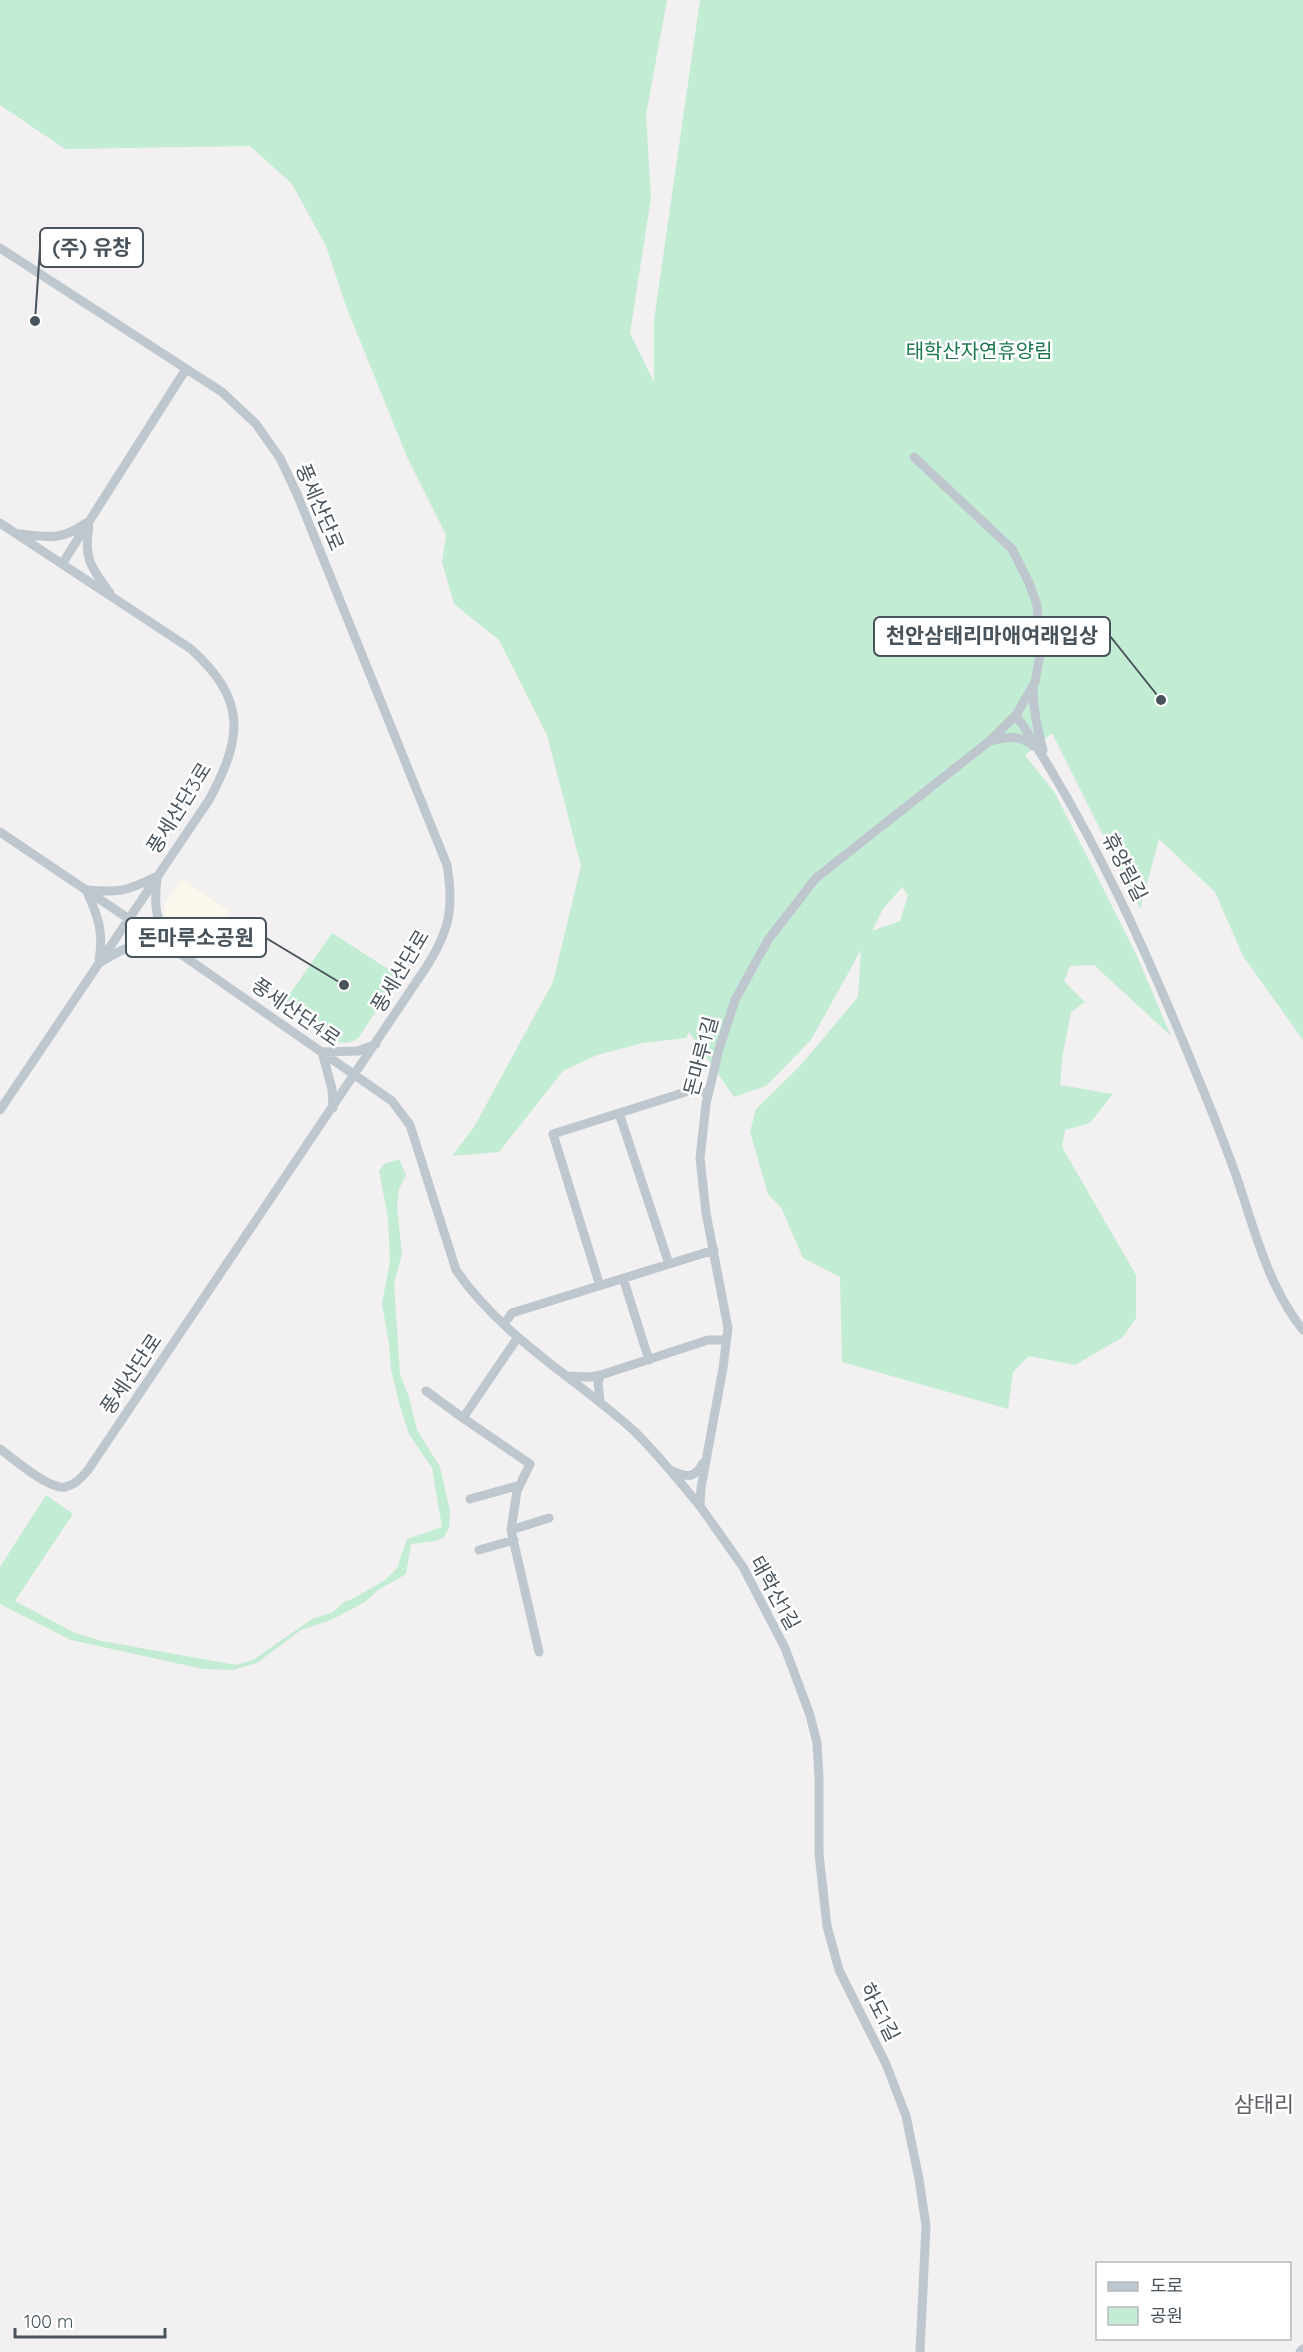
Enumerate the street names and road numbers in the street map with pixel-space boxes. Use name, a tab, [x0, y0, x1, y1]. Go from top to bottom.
street label: 풍세산단로	[291, 460, 350, 554]
street label: 풍세산단3로	[141, 758, 216, 858]
street label: 휴양림길	[1098, 828, 1153, 905]
street label: 풍세산단로	[365, 925, 434, 1017]
street label: 풍세산단4로	[247, 972, 345, 1051]
street label: 돈마루1길	[678, 1014, 723, 1098]
street label: 풍세산단로	[94, 1329, 167, 1419]
street label: 태학산1길	[745, 1551, 806, 1634]
street label: 하도1길	[855, 1978, 906, 2045]

